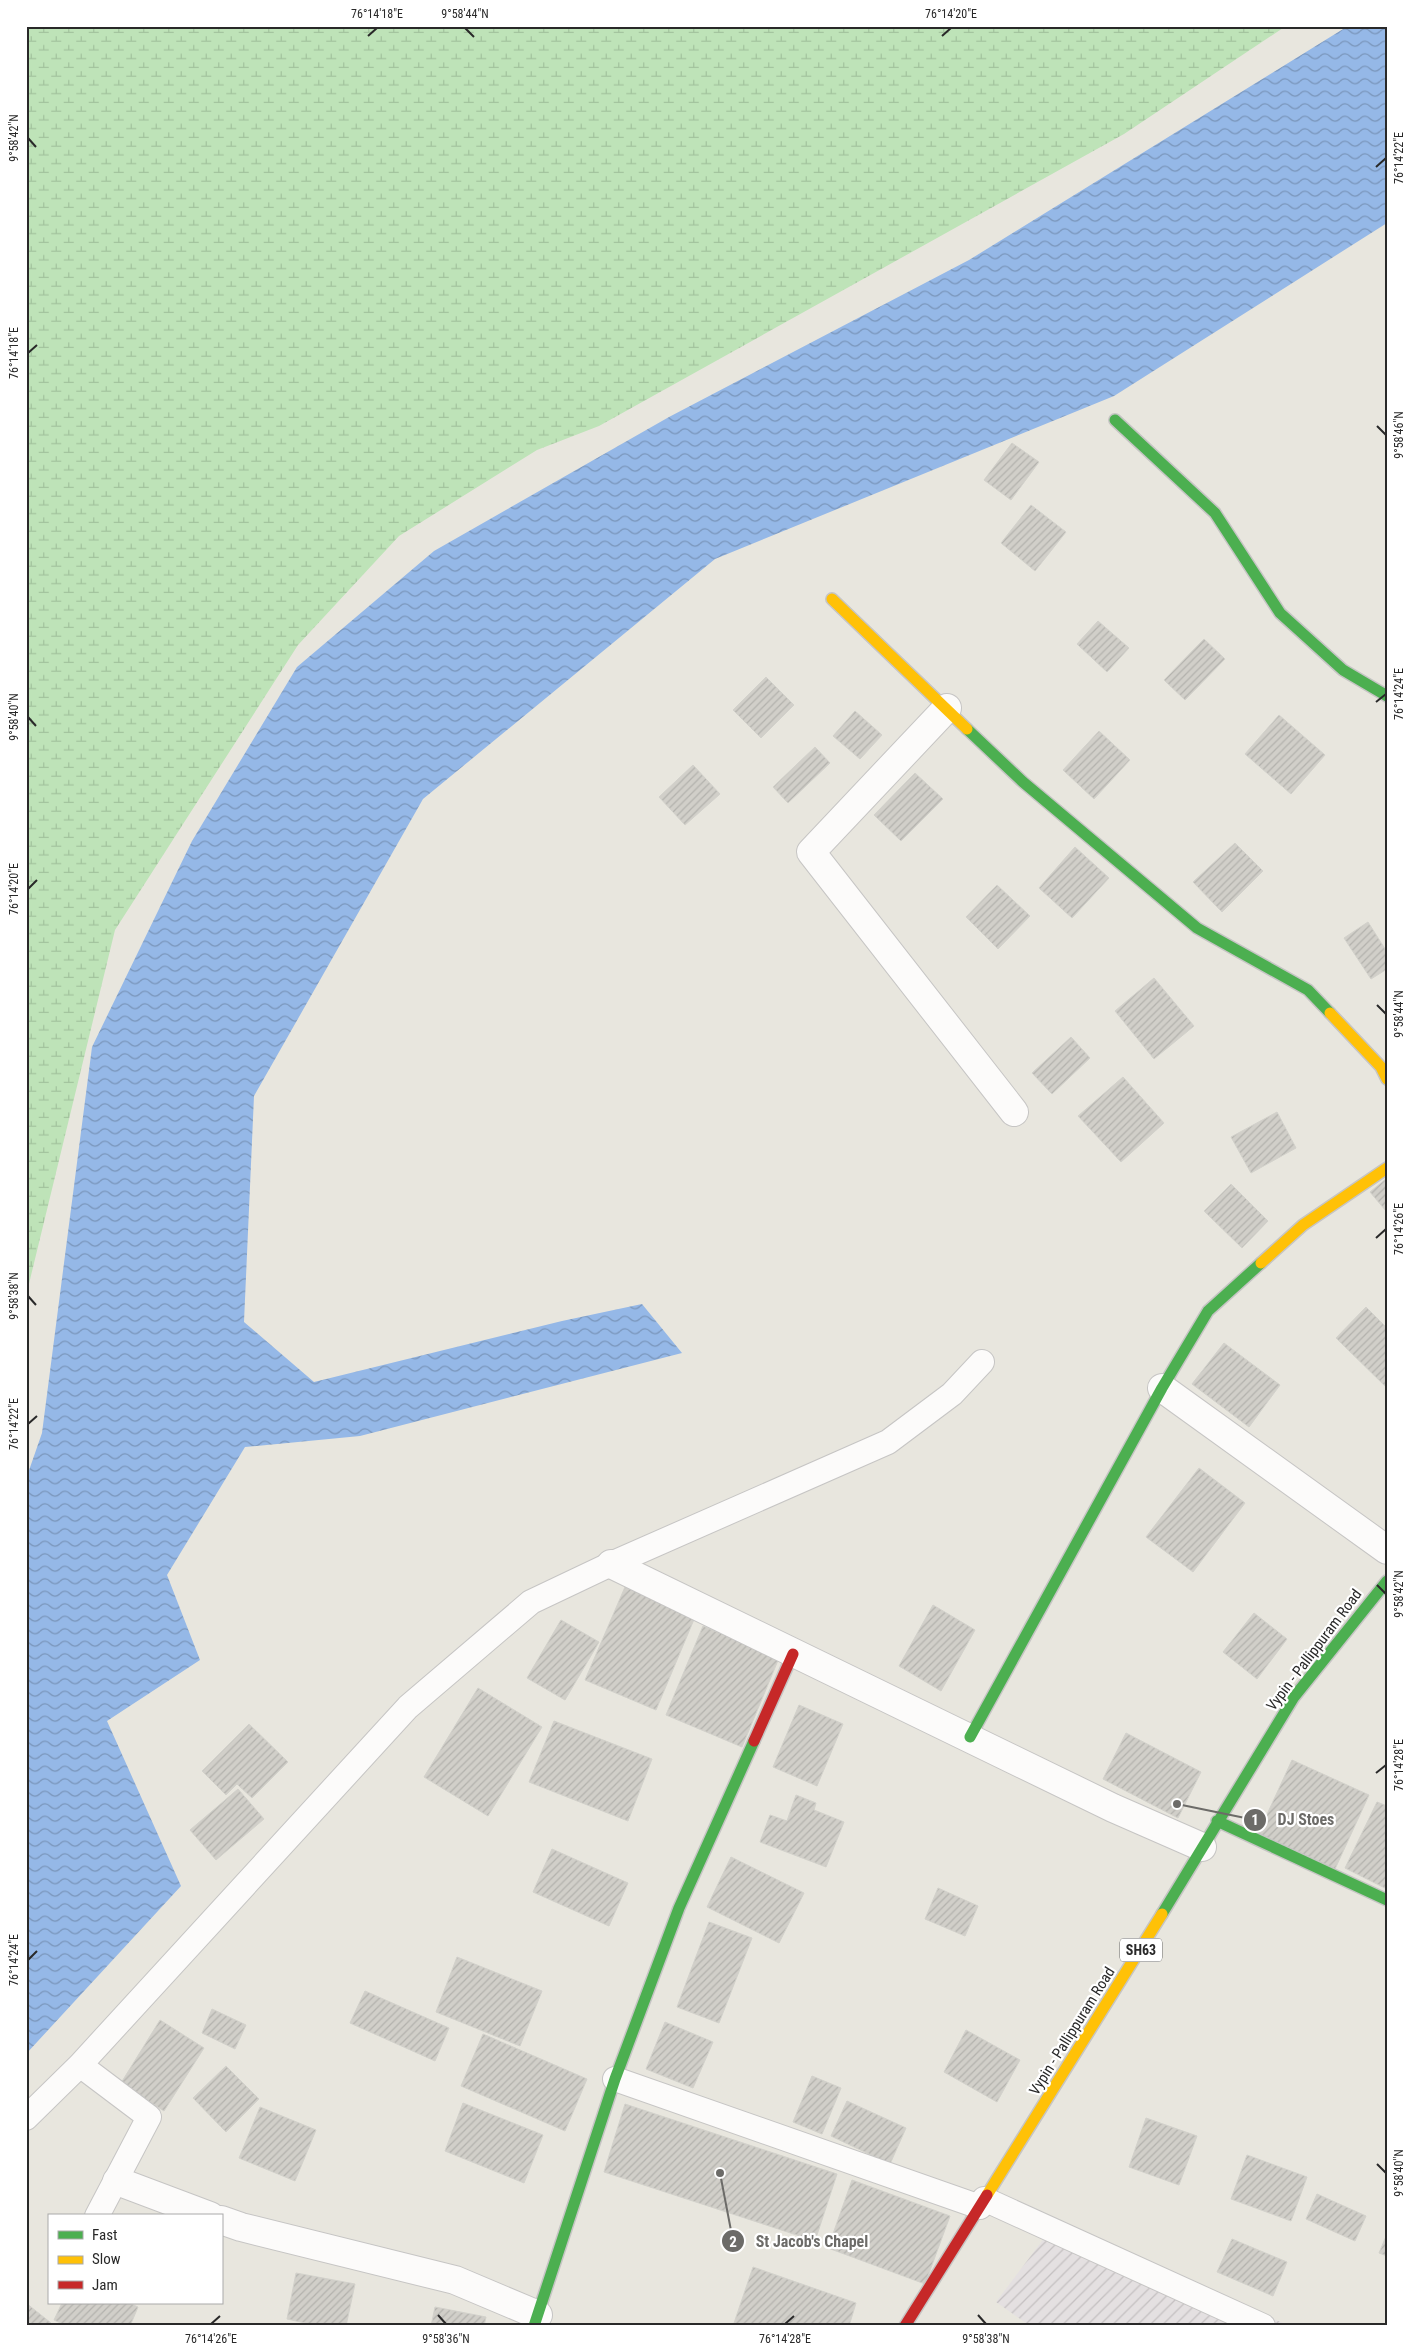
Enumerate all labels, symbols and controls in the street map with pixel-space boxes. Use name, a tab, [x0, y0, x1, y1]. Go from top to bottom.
text: 76°14'18"E	[351, 7, 403, 21]
text: 9°58'44"N	[441, 7, 489, 21]
text: 76°14'20"E	[925, 7, 977, 21]
text: 9°58'42"N	[7, 114, 21, 162]
text: 76°14'22"E	[1392, 132, 1406, 184]
text: 76°14'18"E	[7, 327, 21, 379]
text: 9°58'46"N	[1392, 411, 1406, 459]
text: 76°14'24"E	[1392, 668, 1406, 720]
text: 9°58'40"N	[7, 693, 21, 741]
text: 76°14'20"E	[7, 863, 21, 915]
text: 9°58'44"N	[1392, 990, 1406, 1038]
text: 76°14'26"E	[1392, 1203, 1406, 1255]
text: 9°58'38"N	[7, 1272, 21, 1320]
text: 76°14'22"E	[7, 1398, 21, 1450]
text: 9°58'42"N	[1392, 1570, 1406, 1618]
street label: Vypin - Pallippuram Road	[1262, 1586, 1366, 1714]
text: 76°14'28"E	[1392, 1739, 1406, 1791]
callout: DJ Stoes	[1243, 1804, 1345, 1835]
text: DJ Stoes	[1278, 1810, 1334, 1829]
text: 1	[1251, 1811, 1259, 1829]
text: 76°14'24"E	[7, 1934, 21, 1986]
road number: SH63	[1120, 1938, 1162, 1962]
street label: Vypin - Pallippuram Road	[1025, 1964, 1119, 2098]
text: 9°58'40"N	[1392, 2149, 1406, 2197]
legend	[48, 2214, 222, 2304]
text: Fast	[92, 2226, 117, 2244]
callout: St Jacob's Chapel	[721, 2226, 878, 2257]
text: St Jacob's Chapel	[756, 2232, 868, 2251]
text: 2	[729, 2233, 737, 2251]
text: Slow	[92, 2250, 121, 2268]
text: Jam	[92, 2276, 118, 2294]
text: 76°14'26"E	[185, 2332, 237, 2346]
text: 9°58'36"N	[422, 2332, 470, 2346]
text: 76°14'28"E	[759, 2332, 811, 2346]
text: 9°58'38"N	[962, 2332, 1010, 2346]

